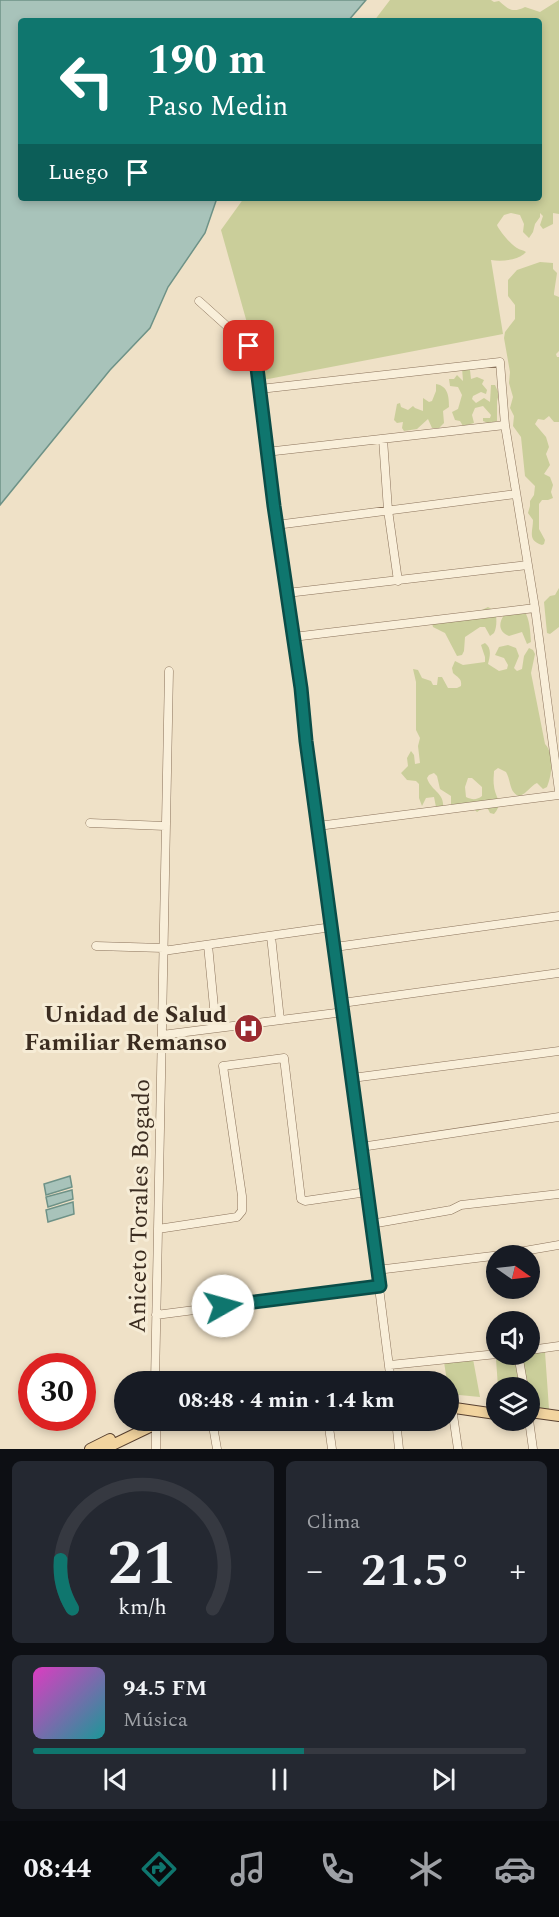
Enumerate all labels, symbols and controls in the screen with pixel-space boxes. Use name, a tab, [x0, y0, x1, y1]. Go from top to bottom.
text: 190 m	[147, 29, 266, 92]
icon: left	[48, 42, 126, 120]
text: Paso Medin	[147, 86, 288, 128]
text: Luego	[48, 156, 109, 189]
icon: arrive	[121, 156, 154, 189]
pin	[223, 320, 274, 371]
icon: arrive	[232, 329, 265, 362]
place label: Unidad de Salud Familiar Remanso	[24, 997, 227, 1061]
hospital icon: Unidad de Salud Familiar Remanso	[232, 1012, 264, 1044]
street label: Aniceto Torales Bogado	[120, 1079, 160, 1333]
north arrow	[486, 1245, 540, 1299]
map controls	[486, 1245, 540, 1431]
position arrow	[191, 1274, 255, 1338]
button: sound	[486, 1311, 540, 1365]
speed limit sign: 30	[18, 1353, 96, 1431]
button: layers	[486, 1377, 540, 1431]
text: 08:48 · 4 min · 1.4 km	[179, 1384, 394, 1417]
text: Clima	[307, 1507, 360, 1537]
text: 21	[108, 1517, 178, 1612]
text: 21.5°	[361, 1537, 471, 1606]
text: −	[307, 1546, 323, 1596]
text: +	[509, 1546, 526, 1596]
text: km/h	[119, 1591, 167, 1624]
text: 94.5 FM	[123, 1672, 207, 1705]
text: Música	[123, 1705, 188, 1735]
icon: previous	[99, 1763, 132, 1796]
icon: pause	[263, 1763, 296, 1796]
icon: next	[427, 1763, 460, 1796]
text: 08:44	[23, 1848, 91, 1890]
icon: directions	[138, 1848, 180, 1890]
icon: music	[227, 1848, 269, 1890]
icon: phone	[316, 1848, 358, 1890]
icon: climate	[405, 1848, 447, 1890]
icon: car	[494, 1848, 536, 1890]

